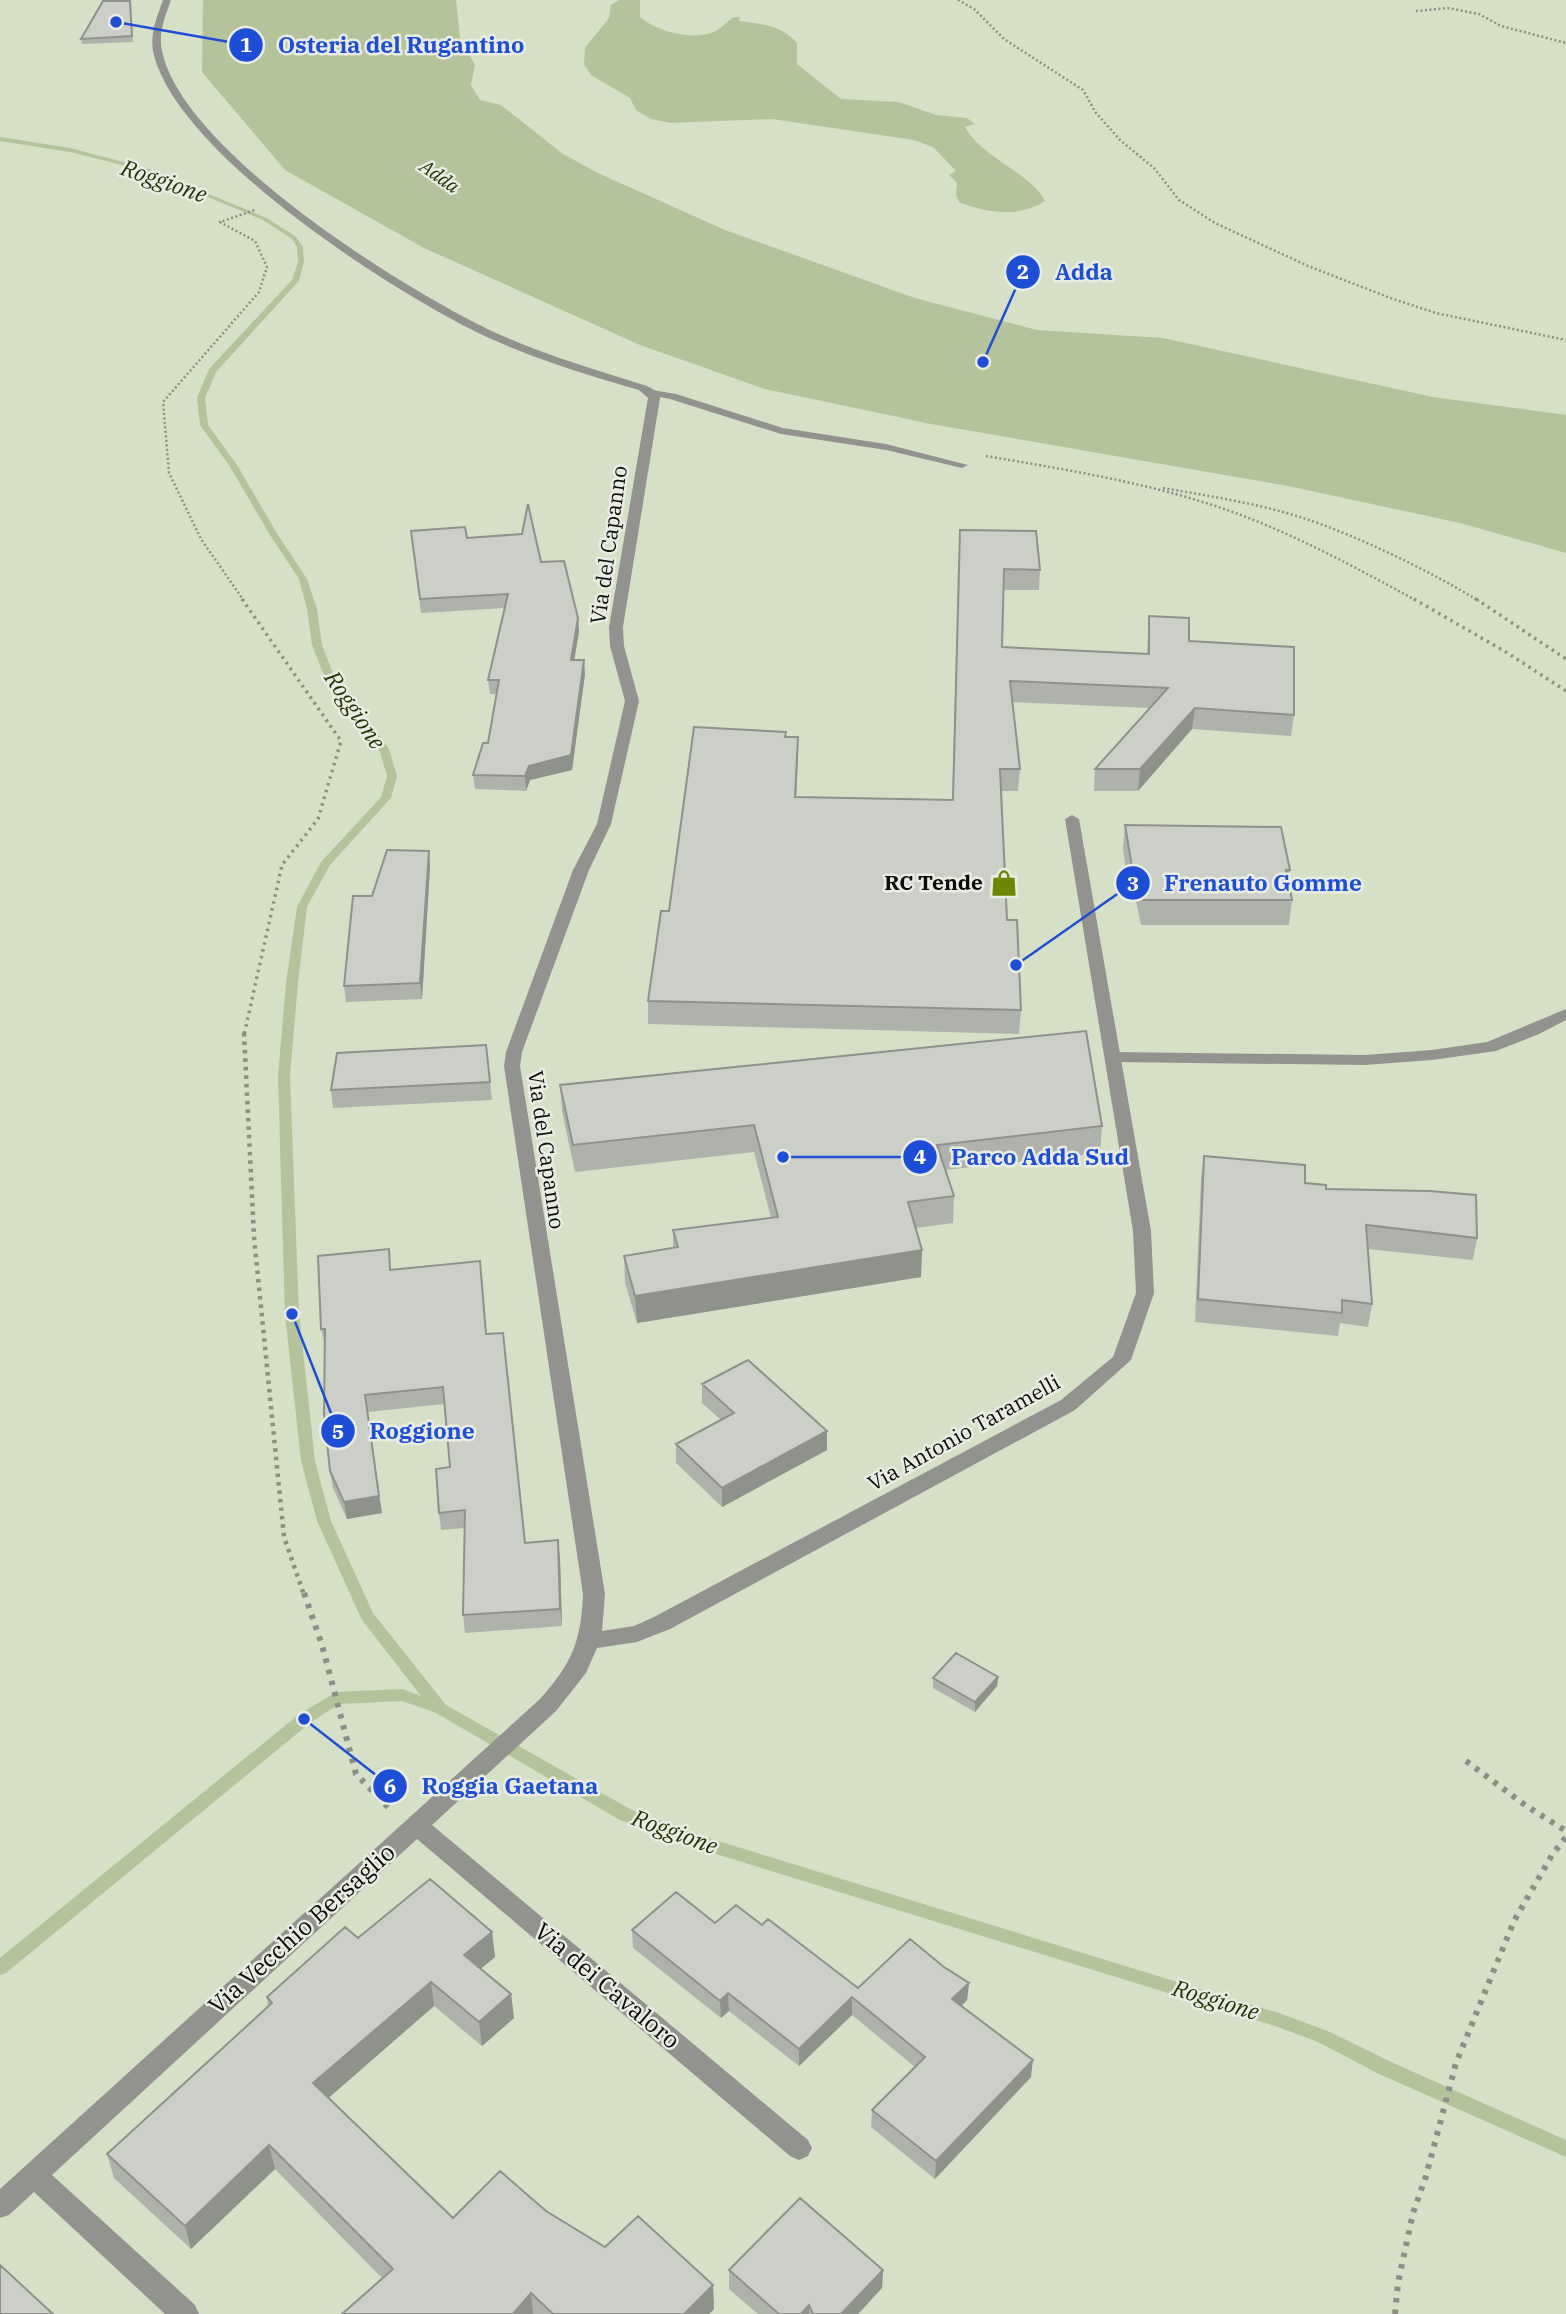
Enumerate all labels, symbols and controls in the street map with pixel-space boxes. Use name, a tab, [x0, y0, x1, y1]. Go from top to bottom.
callout: Osteria del Rugantino	[229, 23, 539, 67]
text: Osteria del Rugantino	[278, 29, 524, 59]
text: 1	[240, 30, 252, 58]
water label: Roggione	[117, 151, 211, 209]
water label: Adda	[414, 153, 465, 198]
callout: Adda	[1006, 250, 1127, 294]
text: Adda	[1055, 256, 1113, 286]
text: 2	[1017, 257, 1029, 285]
street label: Via del Capanno	[583, 464, 633, 626]
water label: Roggione	[318, 663, 393, 755]
callout: Frenauto Gomme	[1115, 861, 1376, 905]
text: Frenauto Gomme	[1164, 867, 1362, 897]
place label: RC Tende	[884, 868, 983, 896]
shop icon: RC Tende	[989, 868, 1019, 898]
text: 3	[1127, 869, 1139, 897]
street label: Via del Capanno	[522, 1069, 572, 1231]
callout: Parco Adda Sud	[902, 1135, 1143, 1179]
text: Parco Adda Sud	[951, 1141, 1129, 1171]
text: 4	[914, 1142, 926, 1170]
street label: Via Antonio Taramelli	[862, 1368, 1065, 1497]
callout: Roggione	[321, 1409, 489, 1453]
text: Roggione	[369, 1415, 475, 1445]
text: 5	[332, 1417, 344, 1445]
callout: Roggia Gaetana	[373, 1764, 612, 1808]
text: Roggia Gaetana	[422, 1770, 598, 1800]
text: 6	[384, 1772, 396, 1800]
water label: Roggione	[628, 1801, 722, 1860]
street label: Via Vecchio Bersaglio	[201, 1836, 402, 2021]
street label: Via dei Cavaloro	[528, 1915, 687, 2056]
water label: Roggione	[1169, 1971, 1263, 2026]

